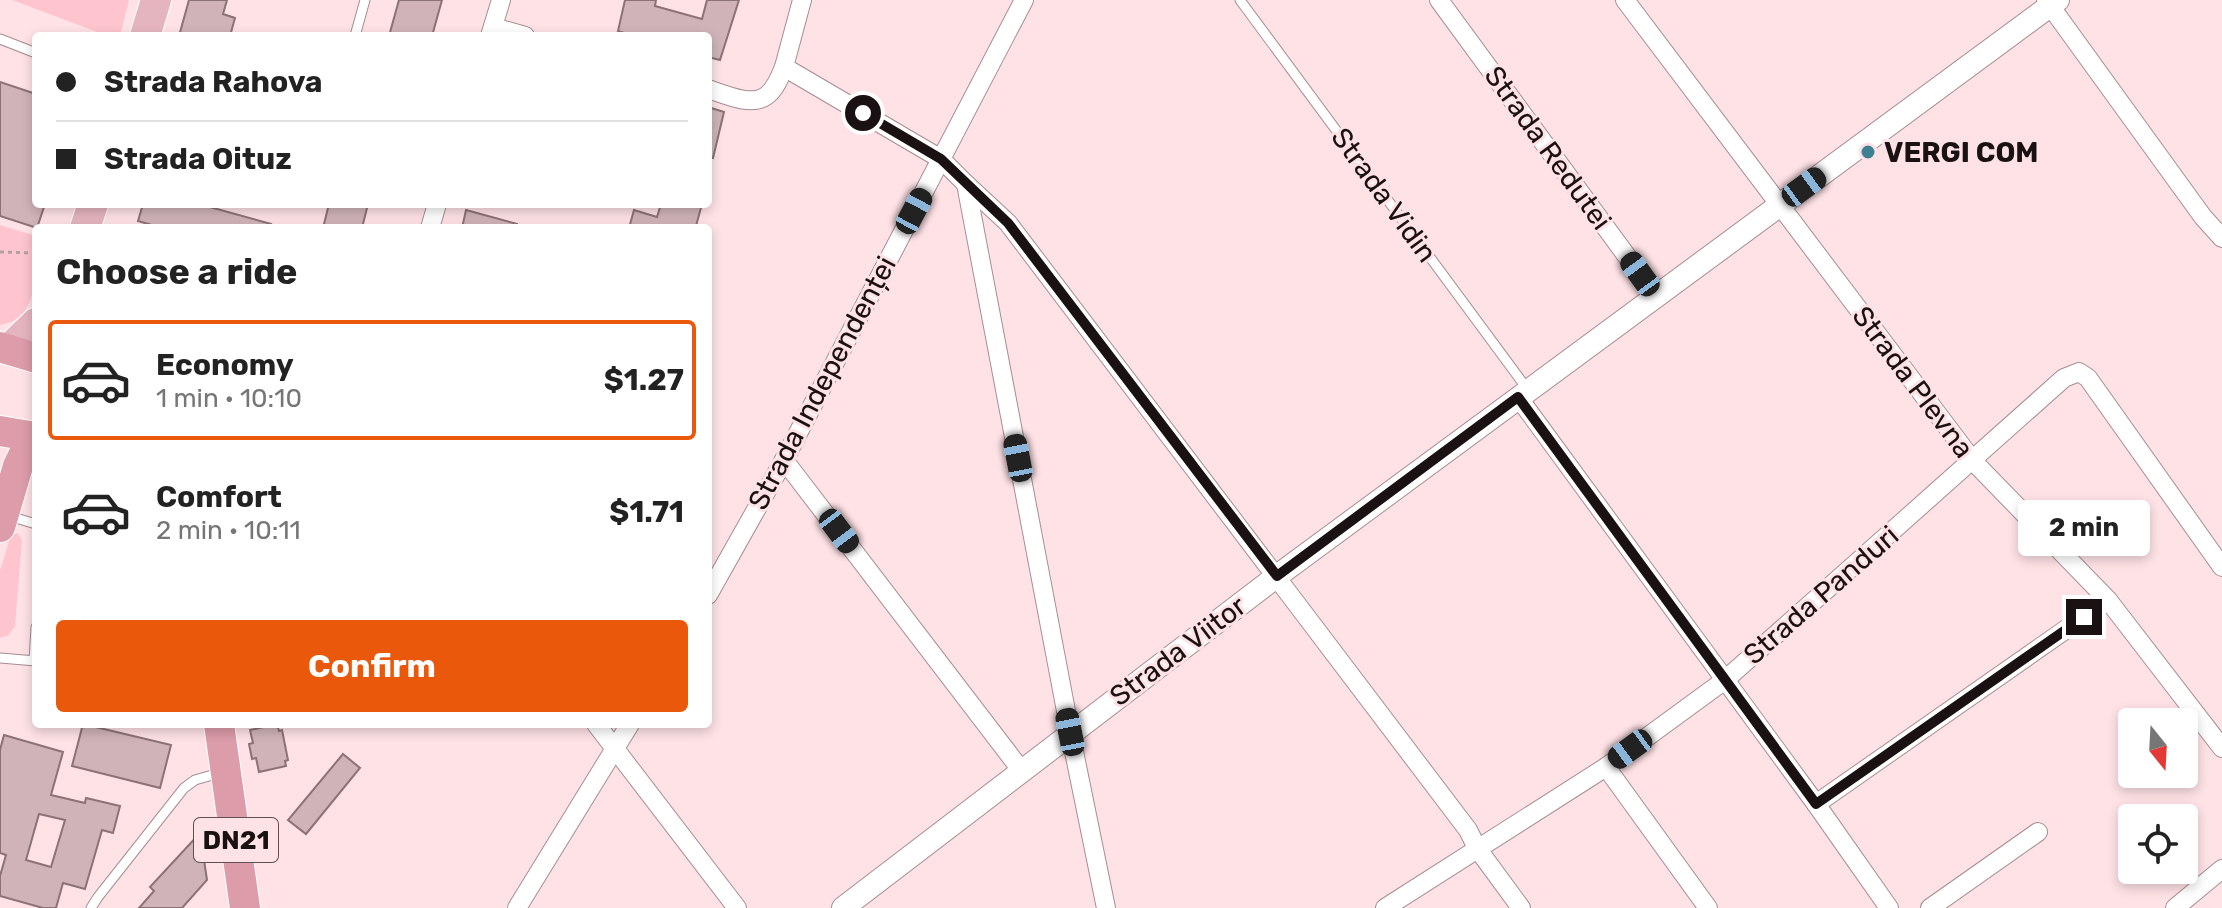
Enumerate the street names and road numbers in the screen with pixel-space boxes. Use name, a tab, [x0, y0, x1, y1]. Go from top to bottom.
street label: Strada Redutei	[1478, 60, 1618, 236]
street label: Strada Vidin	[1324, 121, 1444, 269]
street label: Strada Independenței	[741, 251, 903, 515]
street label: Strada Plevna	[1845, 300, 1981, 464]
street label: Strada Panduri	[1737, 519, 1905, 671]
street label: Strada Viitor	[1103, 589, 1253, 713]
road number: DN21	[194, 818, 278, 862]

